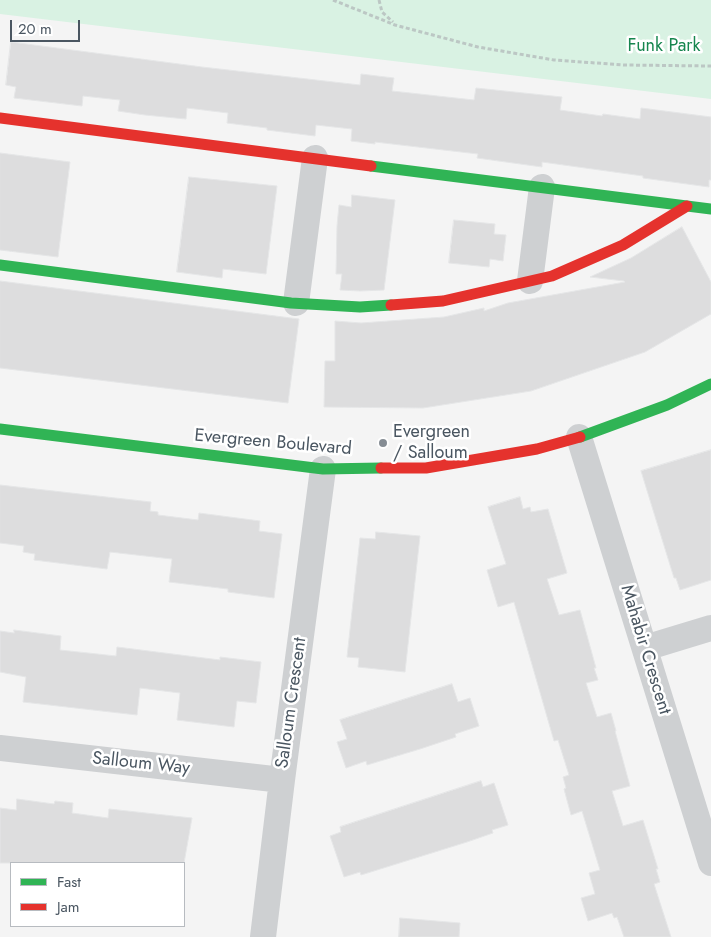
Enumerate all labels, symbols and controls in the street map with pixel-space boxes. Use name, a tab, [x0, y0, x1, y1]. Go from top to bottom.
scale bar	[12, 10, 82, 42]
text: 20 m	[18, 18, 52, 40]
park label: Funk Park	[628, 36, 700, 58]
place label: Evergreen / Salloum	[393, 422, 470, 464]
street label: Evergreen Boulevard	[193, 425, 353, 461]
marker: Evergreen / Salloum	[377, 437, 389, 449]
street label: Mahabir Crescent	[615, 583, 675, 717]
street label: Salloum Crescent	[272, 636, 312, 770]
street label: Salloum Way	[91, 748, 191, 780]
legend	[10, 862, 185, 927]
text: Fast	[57, 871, 81, 893]
text: Jam	[57, 896, 80, 918]

